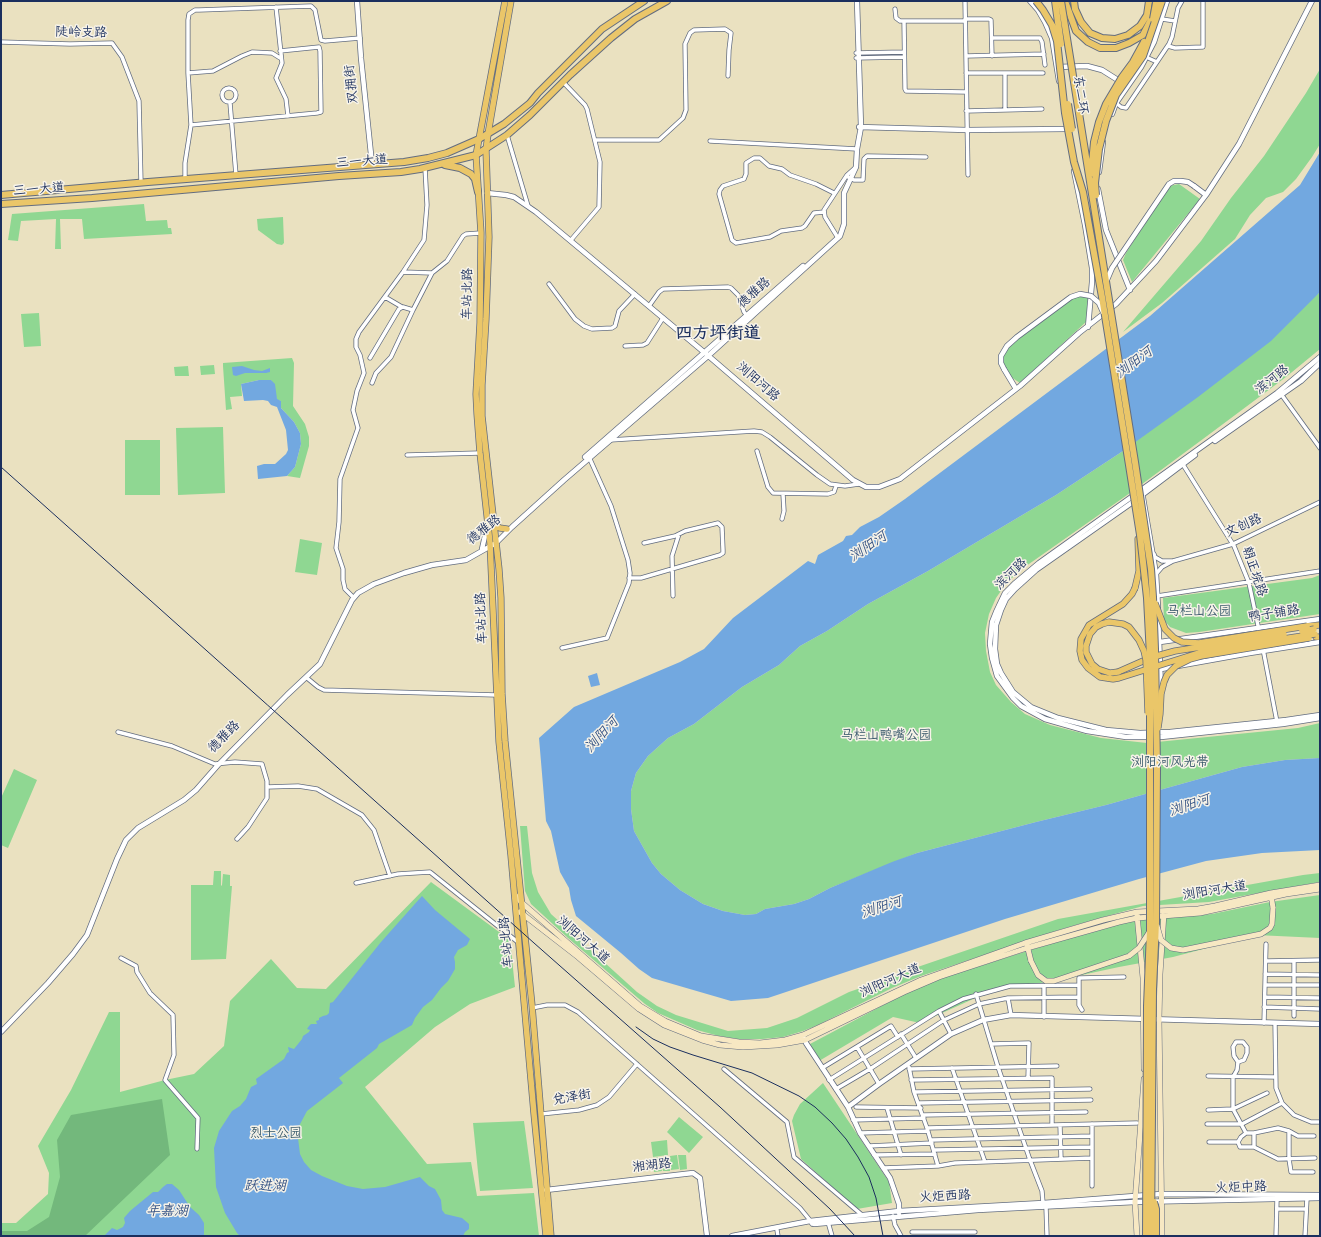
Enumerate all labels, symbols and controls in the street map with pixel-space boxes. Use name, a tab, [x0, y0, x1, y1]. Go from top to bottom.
street label: 陡岭支路	[55, 26, 107, 42]
street label: 双拥街	[343, 64, 363, 104]
street label: 东二环	[1069, 75, 1089, 115]
street label: 三一大道	[336, 153, 388, 173]
street label: 三一大道	[13, 181, 65, 201]
street label: 车站北路	[461, 268, 477, 320]
street label: 德雅路	[735, 275, 775, 313]
district label: 四方坪街道	[676, 325, 760, 345]
water label: 浏阳河	[1113, 345, 1157, 383]
street label: 浏阳河路	[732, 360, 782, 406]
street label: 滨河路	[1253, 363, 1293, 399]
street label: 文创路	[1223, 512, 1265, 542]
street label: 德雅路	[465, 513, 505, 549]
water label: 浏阳河	[847, 529, 891, 567]
street label: 朝正垸路	[1237, 545, 1269, 599]
street label: 滨河路	[993, 556, 1031, 594]
street label: 车站北路	[474, 592, 492, 644]
street label: 鸭子铺路	[1247, 603, 1301, 627]
park label: 马栏山公园	[1167, 605, 1231, 621]
water label: 浏阳河	[583, 715, 623, 757]
street label: 德雅路	[206, 719, 244, 757]
park label: 马栏山鸭嘴公园	[841, 729, 931, 745]
park label: 浏阳河风光带	[1131, 756, 1209, 772]
water label: 浏阳河	[1167, 793, 1213, 821]
street label: 浏阳河大道	[1182, 879, 1248, 905]
water label: 浏阳河	[859, 895, 905, 923]
street label: 浏阳河大道	[552, 914, 612, 968]
street label: 车站北路	[498, 915, 518, 969]
street label: 浏阳河大道	[858, 962, 924, 1002]
street label: 兑泽街	[551, 1088, 593, 1110]
park label: 烈士公园	[250, 1127, 302, 1143]
street label: 湘湖路	[632, 1157, 672, 1177]
water label: 跃进湖	[244, 1180, 286, 1196]
street label: 火炬中路	[1215, 1180, 1267, 1198]
street label: 火炬西路	[919, 1189, 971, 1207]
water label: 年嘉湖	[146, 1205, 188, 1221]

